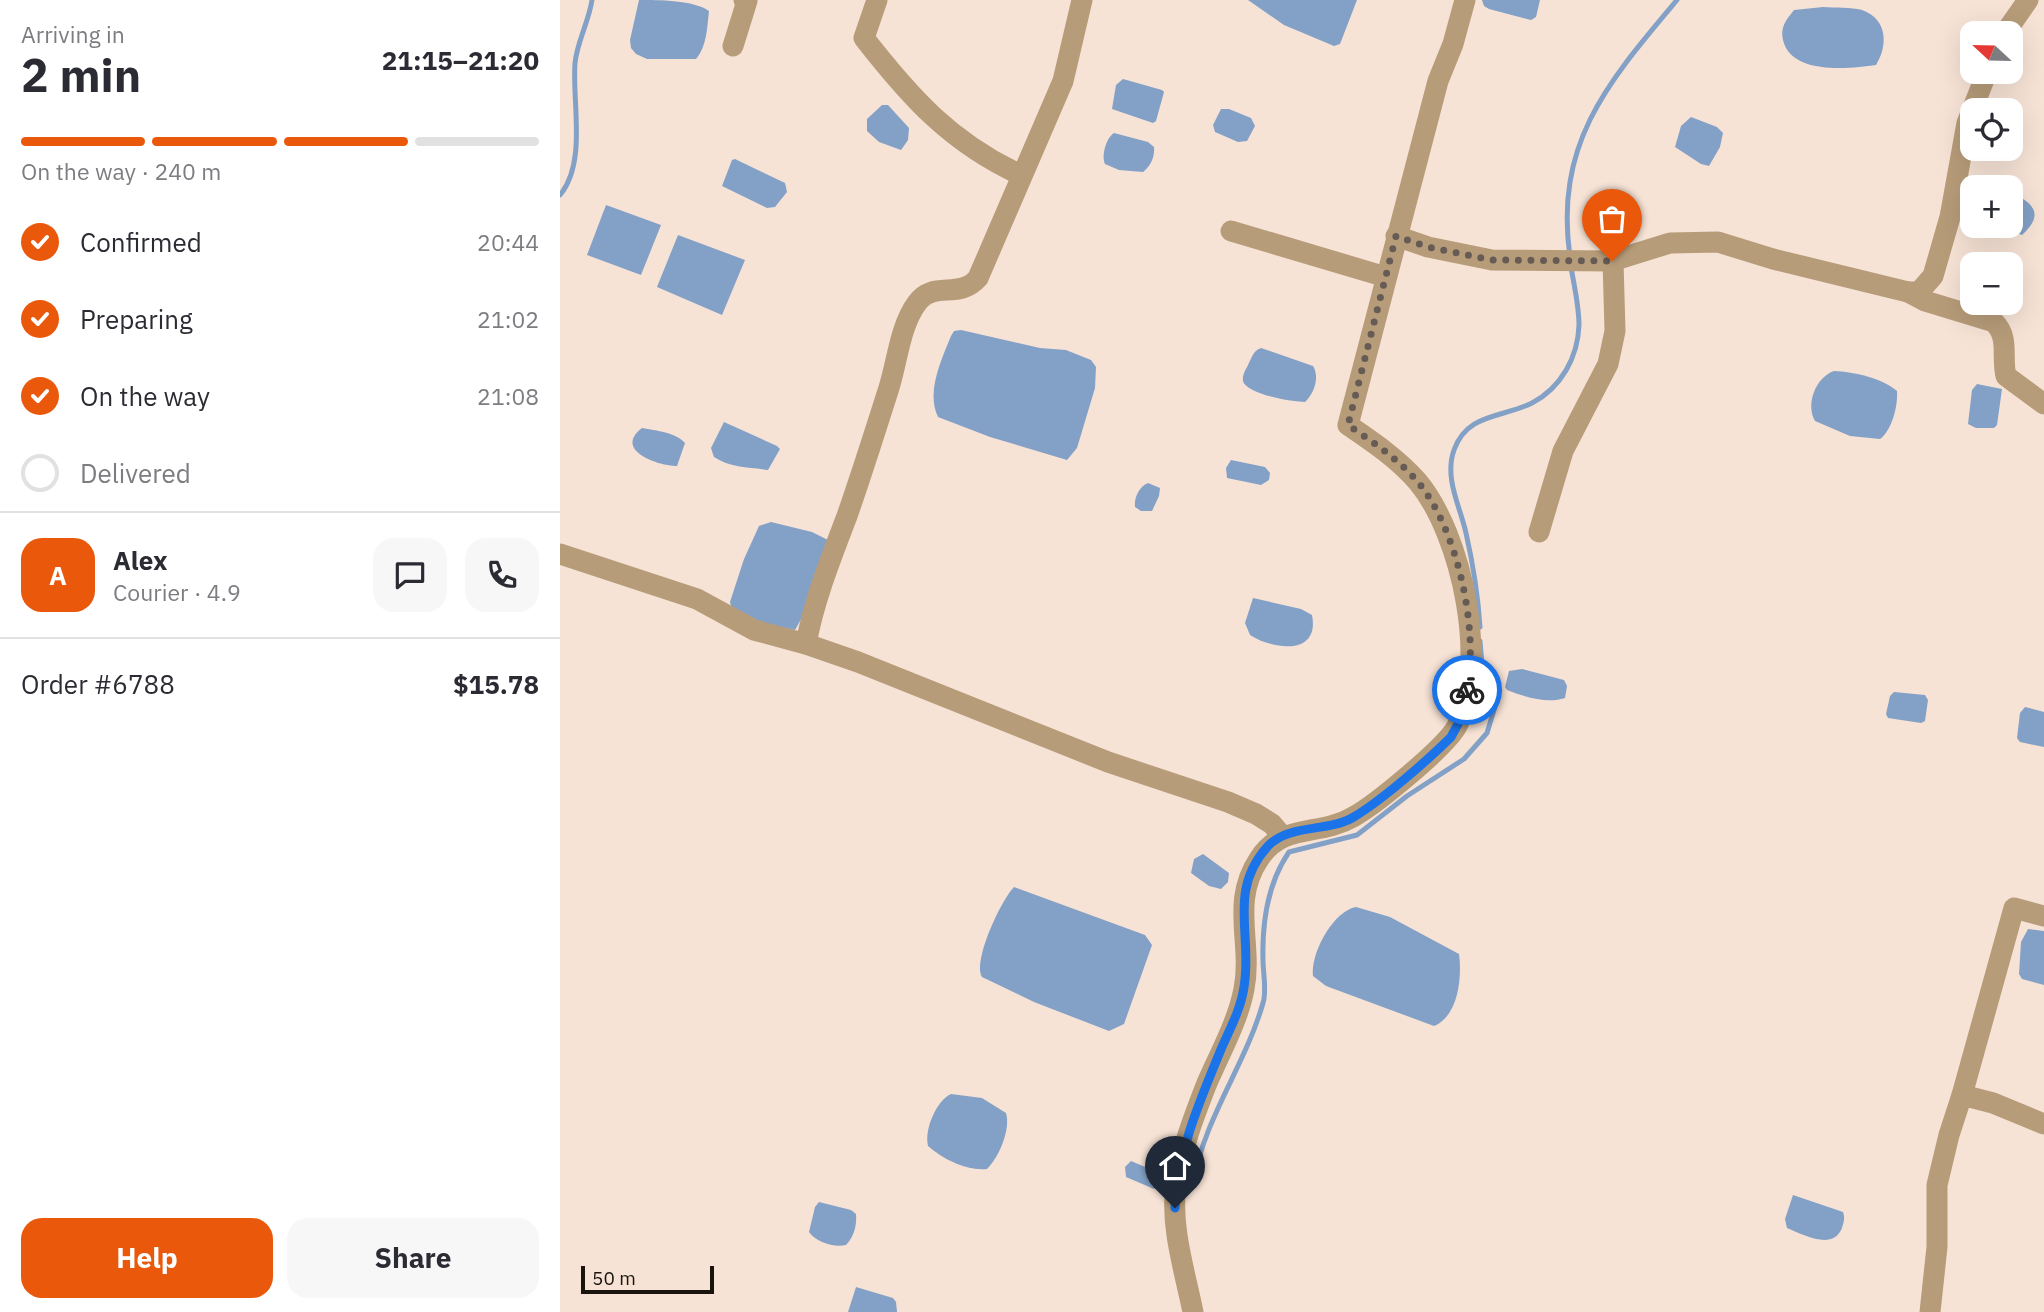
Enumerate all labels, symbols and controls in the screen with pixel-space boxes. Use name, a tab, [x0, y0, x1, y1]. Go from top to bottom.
text: Arriving in	[21, 19, 125, 49]
north arrow	[1960, 21, 2023, 84]
map controls	[1960, 21, 2023, 315]
text: 21:15–21:20	[382, 43, 539, 77]
text: 2 min	[21, 45, 141, 105]
button: locate	[1960, 98, 2023, 161]
text: On the way · 240 m	[21, 156, 221, 186]
button: +	[1960, 175, 2023, 238]
pin	[1582, 189, 1642, 261]
icon: bag	[1593, 200, 1631, 238]
icon: check	[21, 223, 59, 261]
text: Confirmed	[80, 225, 202, 259]
text: 20:44	[477, 227, 539, 257]
button: −	[1960, 252, 2023, 315]
icon: check	[21, 300, 59, 338]
text: Preparing	[80, 302, 193, 336]
text: 21:02	[477, 304, 539, 334]
icon: check	[21, 377, 59, 415]
text: On the way	[80, 379, 210, 413]
text: 21:08	[477, 381, 539, 411]
text: Delivered	[80, 456, 191, 490]
button: chat	[373, 538, 447, 612]
button: phone	[465, 538, 539, 612]
text: Alex	[113, 543, 167, 577]
text: A	[49, 558, 67, 592]
text: Courier · 4.9	[113, 577, 241, 607]
courier	[1432, 655, 1502, 725]
text: Order #6788	[21, 667, 175, 701]
text: $15.78	[453, 667, 539, 701]
icon: bike	[1448, 671, 1486, 709]
pin	[1145, 1136, 1205, 1208]
icon: home	[1156, 1147, 1194, 1185]
button: Help	[21, 1218, 273, 1298]
button: Share	[287, 1218, 539, 1298]
scale bar	[581, 1263, 714, 1295]
text: 50 m	[592, 1266, 636, 1290]

